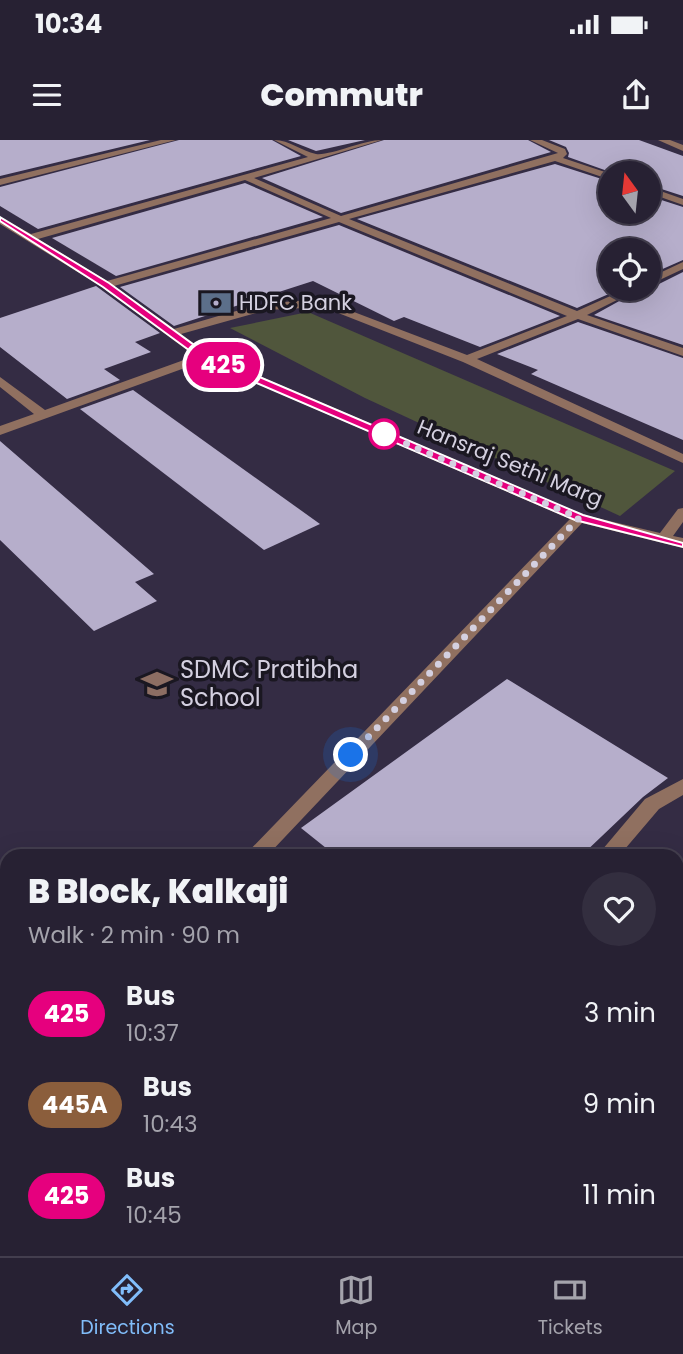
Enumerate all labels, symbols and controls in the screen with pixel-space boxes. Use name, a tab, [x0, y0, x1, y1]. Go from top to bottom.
text: 10:34	[35, 6, 102, 42]
text: Commutr	[260, 72, 423, 117]
icon: menu	[28, 76, 66, 114]
icon: share	[617, 76, 655, 114]
north arrow	[598, 161, 662, 224]
map controls	[598, 161, 661, 301]
button: locate	[598, 238, 661, 301]
bank icon: HDFC Bank	[199, 286, 233, 320]
place label: HDFC Bank	[239, 288, 352, 317]
line badge: 425	[183, 342, 263, 388]
text: 425	[200, 348, 246, 381]
street label: Hansraj Sethi Marg	[413, 412, 607, 513]
unlabelled marker	[369, 419, 399, 449]
place label: SDMC Pratibha School	[180, 653, 358, 714]
school or university icon: SDMC Pratibha School	[140, 667, 174, 701]
your location	[333, 737, 368, 772]
text: B Block, Kalkaji	[28, 868, 288, 915]
button: heart	[582, 872, 656, 946]
text: Walk · 2 min · 90 m	[28, 919, 240, 951]
text: Bus	[126, 978, 175, 1014]
text: 3 min	[584, 995, 656, 1031]
text: 425	[44, 997, 89, 1030]
text: 10:37	[126, 1017, 179, 1049]
text: Bus	[143, 1069, 192, 1105]
text: 9 min	[583, 1086, 656, 1122]
text: 445A	[42, 1088, 108, 1121]
text: 10:43	[143, 1108, 198, 1140]
text: Bus	[126, 1160, 175, 1196]
text: 11 min	[583, 1177, 656, 1213]
text: 425	[44, 1179, 89, 1212]
text: 10:45	[126, 1199, 182, 1231]
tab: Directions	[80, 1271, 175, 1342]
tab: Map	[335, 1271, 377, 1342]
tab: Tickets	[538, 1271, 603, 1342]

